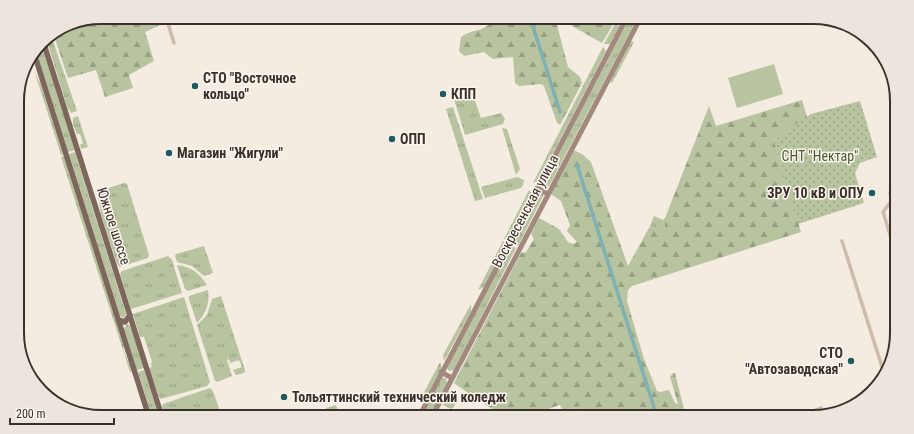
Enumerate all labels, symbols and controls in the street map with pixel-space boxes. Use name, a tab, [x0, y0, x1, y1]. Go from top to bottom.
place label: СТО "Восточное кольцо"	[203, 70, 297, 102]
marker: СТО "Восточное кольцо"	[190, 81, 200, 91]
place label: КПП	[451, 86, 476, 102]
marker: КПП	[438, 89, 448, 99]
place label: ОПП	[400, 131, 426, 147]
marker: ОПП	[387, 134, 397, 144]
place label: Магазин "Жигули"	[177, 145, 284, 161]
marker: Магазин "Жигули"	[164, 148, 174, 158]
park label: СНТ "Нектар"	[782, 148, 858, 164]
street label: Воскресенская улица	[489, 152, 561, 270]
street label: Южное шоссе	[94, 185, 134, 267]
place label: ЗРУ 10 кВ и ОПУ	[767, 185, 864, 201]
marker: ЗРУ 10 кВ и ОПУ	[867, 188, 877, 198]
place label: СТО "Автозаводская"	[745, 345, 843, 377]
marker: СТО "Автозаводская"	[846, 356, 856, 366]
place label: Тольяттинский технический коледж	[292, 389, 507, 405]
marker: Тольяттинский технический коледж	[279, 392, 289, 402]
scale bar	[10, 400, 114, 426]
text: 200 m	[16, 407, 46, 421]

